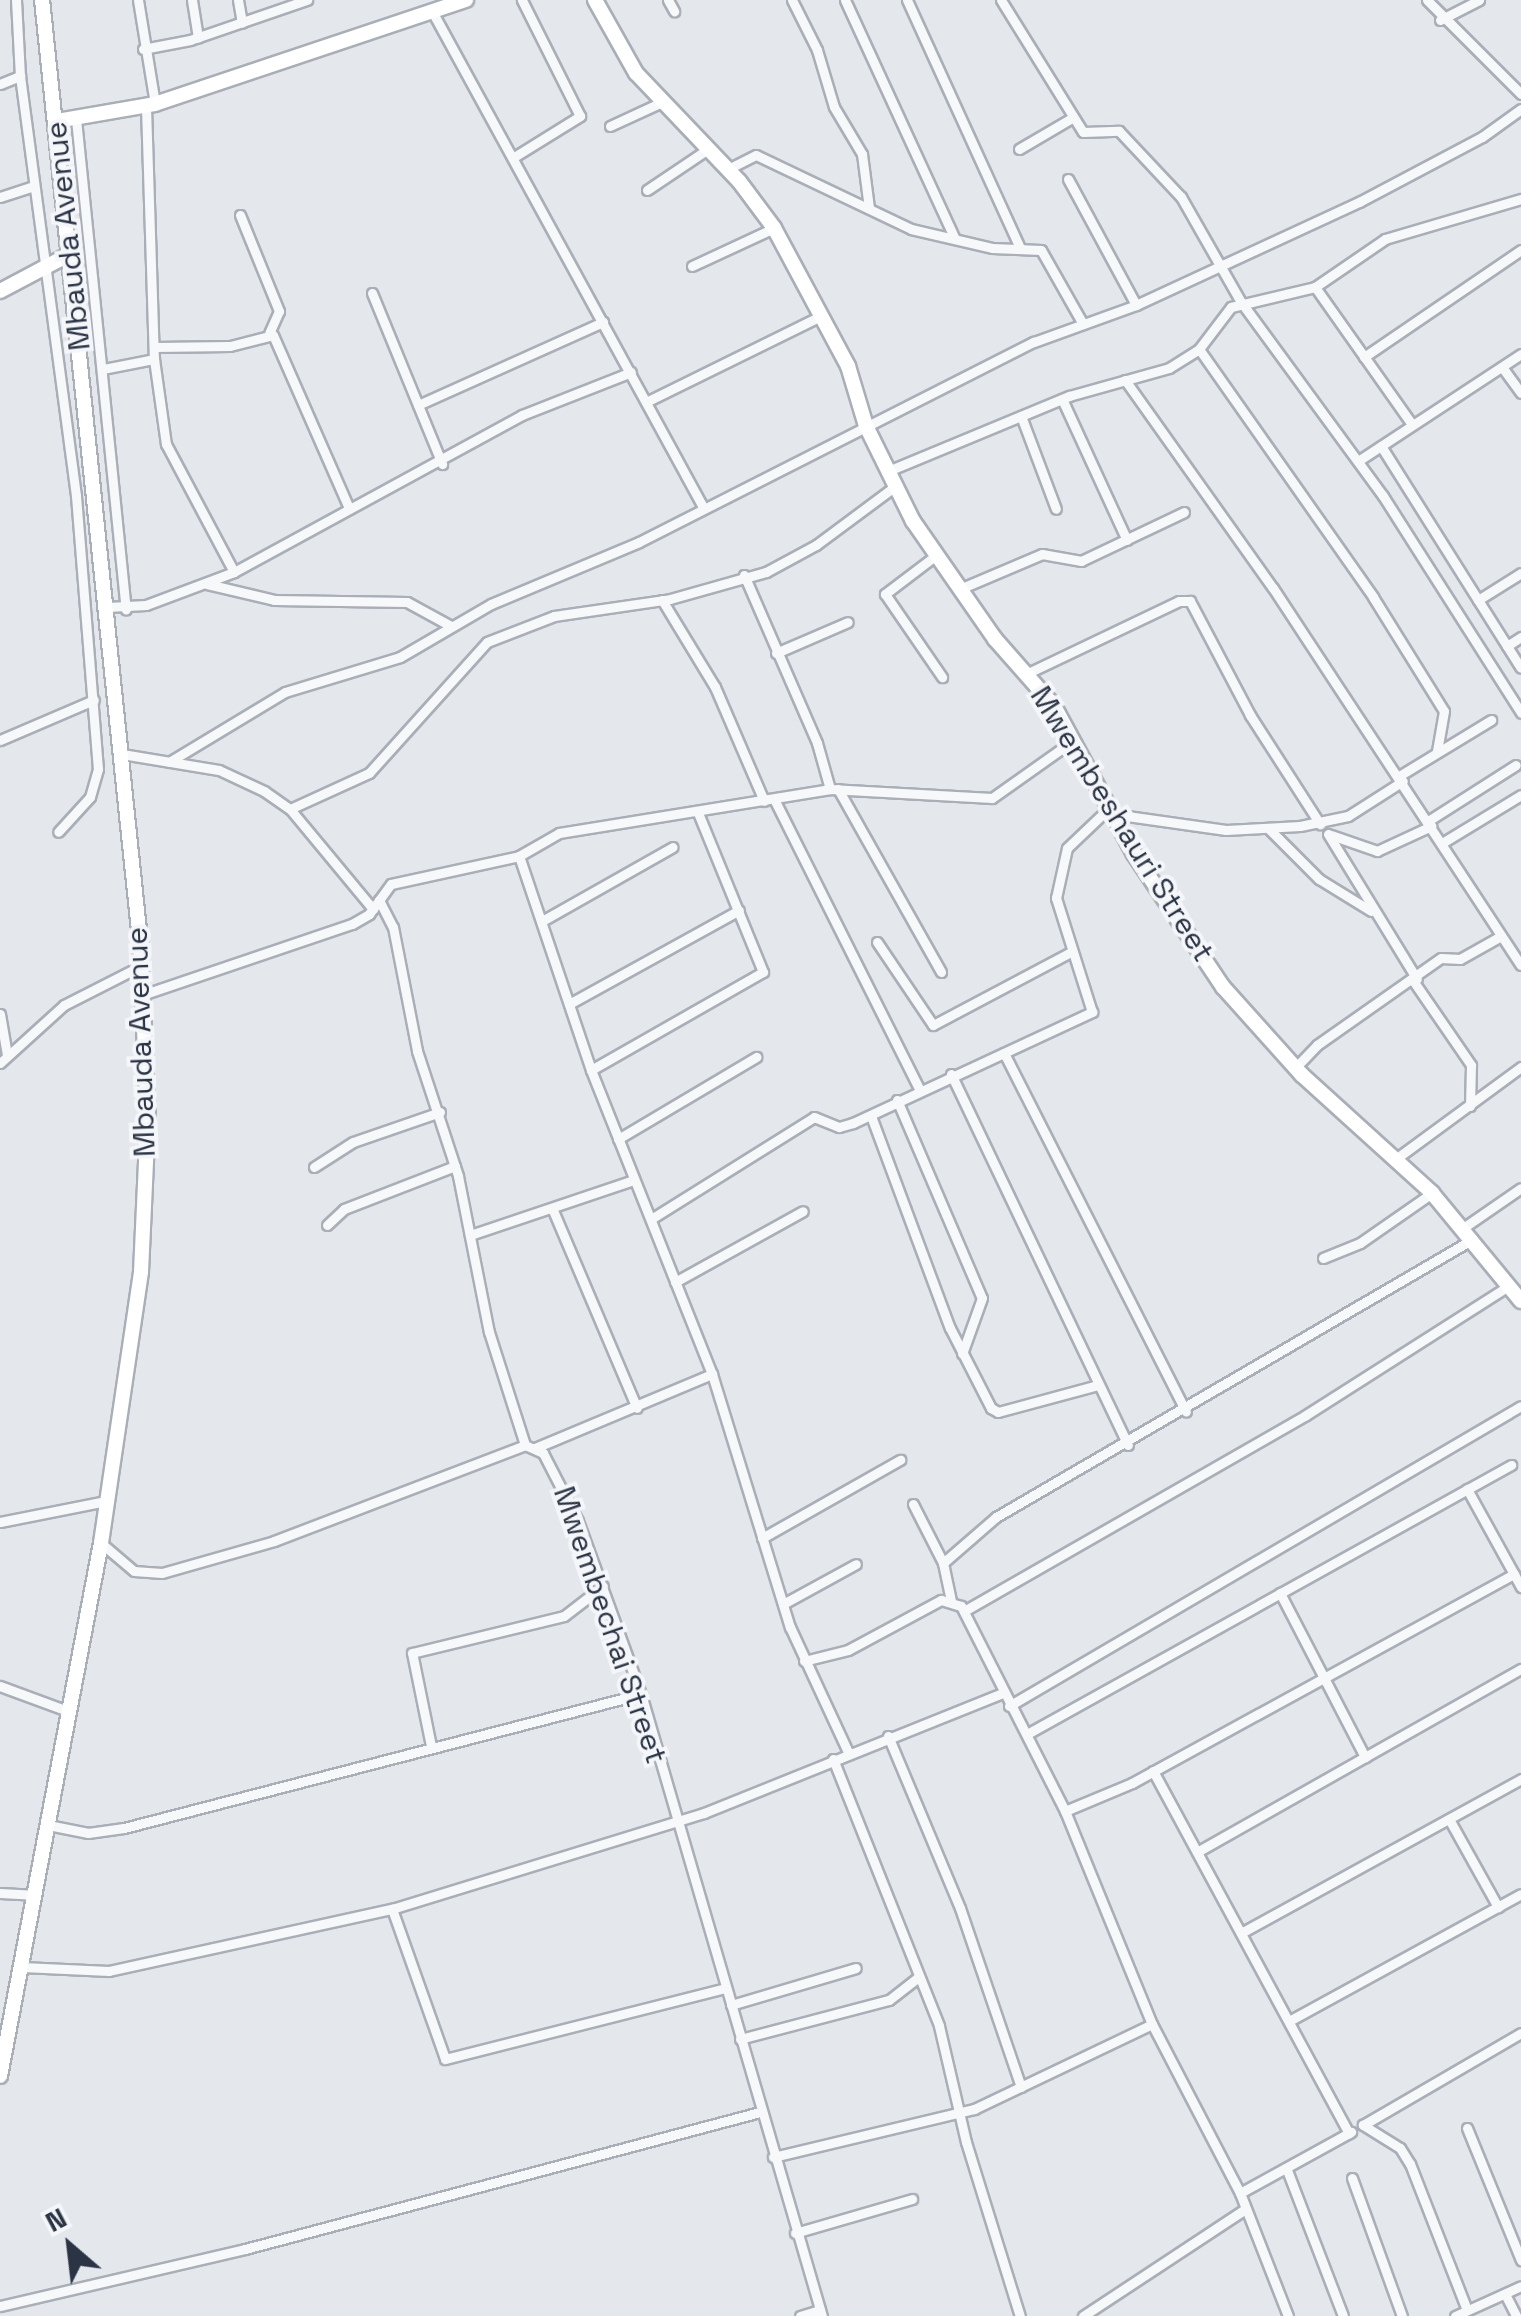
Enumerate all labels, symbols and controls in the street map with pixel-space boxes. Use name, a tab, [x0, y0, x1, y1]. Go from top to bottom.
street label: Mbauda Avenue	[38, 119, 98, 353]
street label: Mwembeshauri Street	[1023, 680, 1221, 968]
street label: Mbauda Avenue	[119, 926, 163, 1158]
street label: Mwembechai Street	[546, 1482, 674, 1768]
north arrow	[20, 2196, 120, 2296]
text: N	[39, 2199, 73, 2240]

